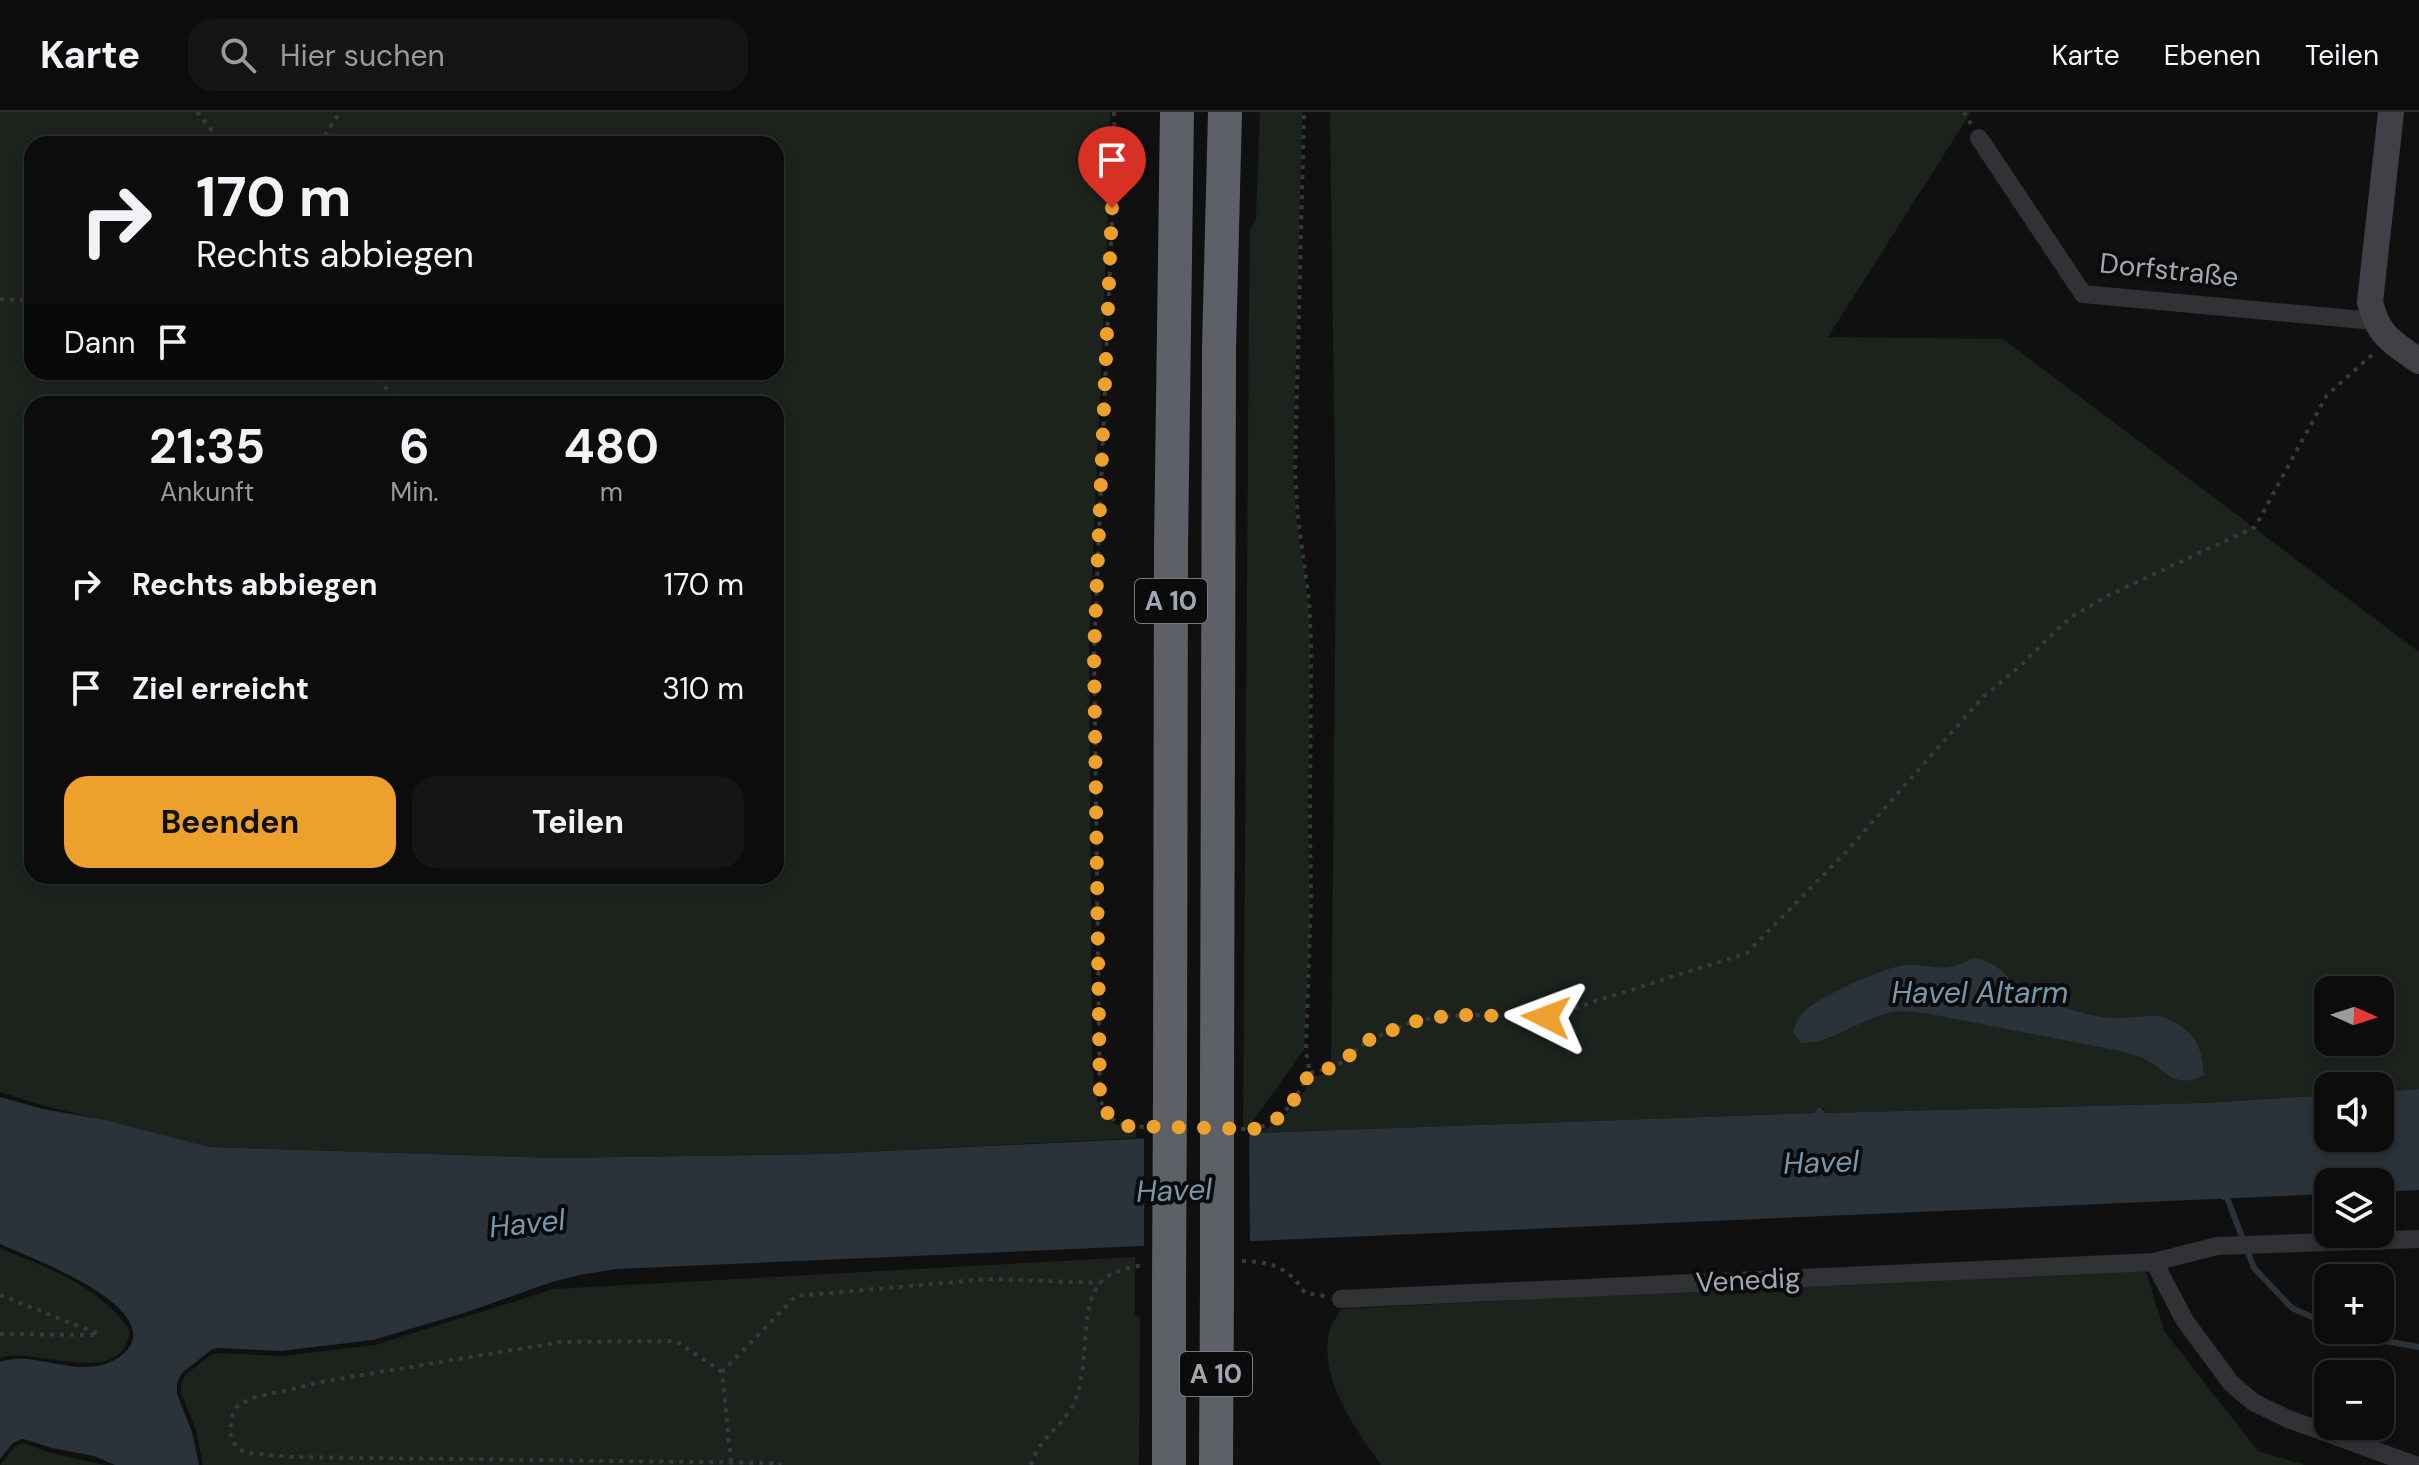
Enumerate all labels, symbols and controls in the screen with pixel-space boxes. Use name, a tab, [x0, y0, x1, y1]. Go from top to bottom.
search box	[188, 19, 748, 91]
text: Karte	[40, 30, 140, 80]
icon: search	[216, 33, 260, 77]
text: Hier suchen	[280, 36, 445, 75]
text: Karte	[2052, 37, 2120, 74]
text: Ebenen	[2164, 37, 2261, 74]
text: Teilen	[2305, 37, 2379, 74]
pin	[1078, 126, 1146, 208]
icon: arrive	[1090, 138, 1134, 182]
text: 170 m	[196, 160, 351, 233]
icon: right	[64, 168, 168, 272]
text: Rechts abbiegen	[196, 231, 474, 278]
street label: Dorfstraße	[2098, 244, 2240, 296]
icon: arrive	[151, 320, 195, 364]
text: Dann	[64, 323, 135, 362]
text: 21:35	[149, 415, 265, 478]
text: 6	[399, 415, 430, 478]
text: 480	[564, 415, 659, 478]
text: Ankunft	[160, 475, 254, 509]
text: Min.	[390, 475, 438, 509]
text: m	[600, 475, 623, 509]
icon: right	[64, 562, 108, 606]
text: Rechts abbiegen	[132, 565, 377, 604]
text: 170 m	[664, 565, 744, 604]
road number: A 10	[1135, 579, 1207, 623]
icon: arrive	[64, 666, 108, 710]
text: Ziel erreicht	[132, 669, 309, 708]
text: 310 m	[662, 669, 744, 708]
button: Beenden	[64, 776, 396, 868]
button: Teilen	[412, 776, 744, 868]
water label: Havel Altarm	[1892, 973, 2068, 1012]
position arrow	[1504, 975, 1588, 1059]
north arrow	[2314, 976, 2394, 1056]
map controls	[2314, 976, 2394, 1440]
button: sound	[2314, 1072, 2394, 1152]
water label: Havel	[1782, 1141, 1861, 1183]
button: layers	[2314, 1168, 2394, 1248]
water label: Havel	[1135, 1169, 1214, 1211]
water label: Havel	[487, 1200, 568, 1246]
street label: Venedig	[1695, 1259, 1801, 1301]
button: +	[2314, 1264, 2394, 1344]
road number: A 10	[1180, 1352, 1252, 1396]
button: −	[2314, 1360, 2394, 1440]

